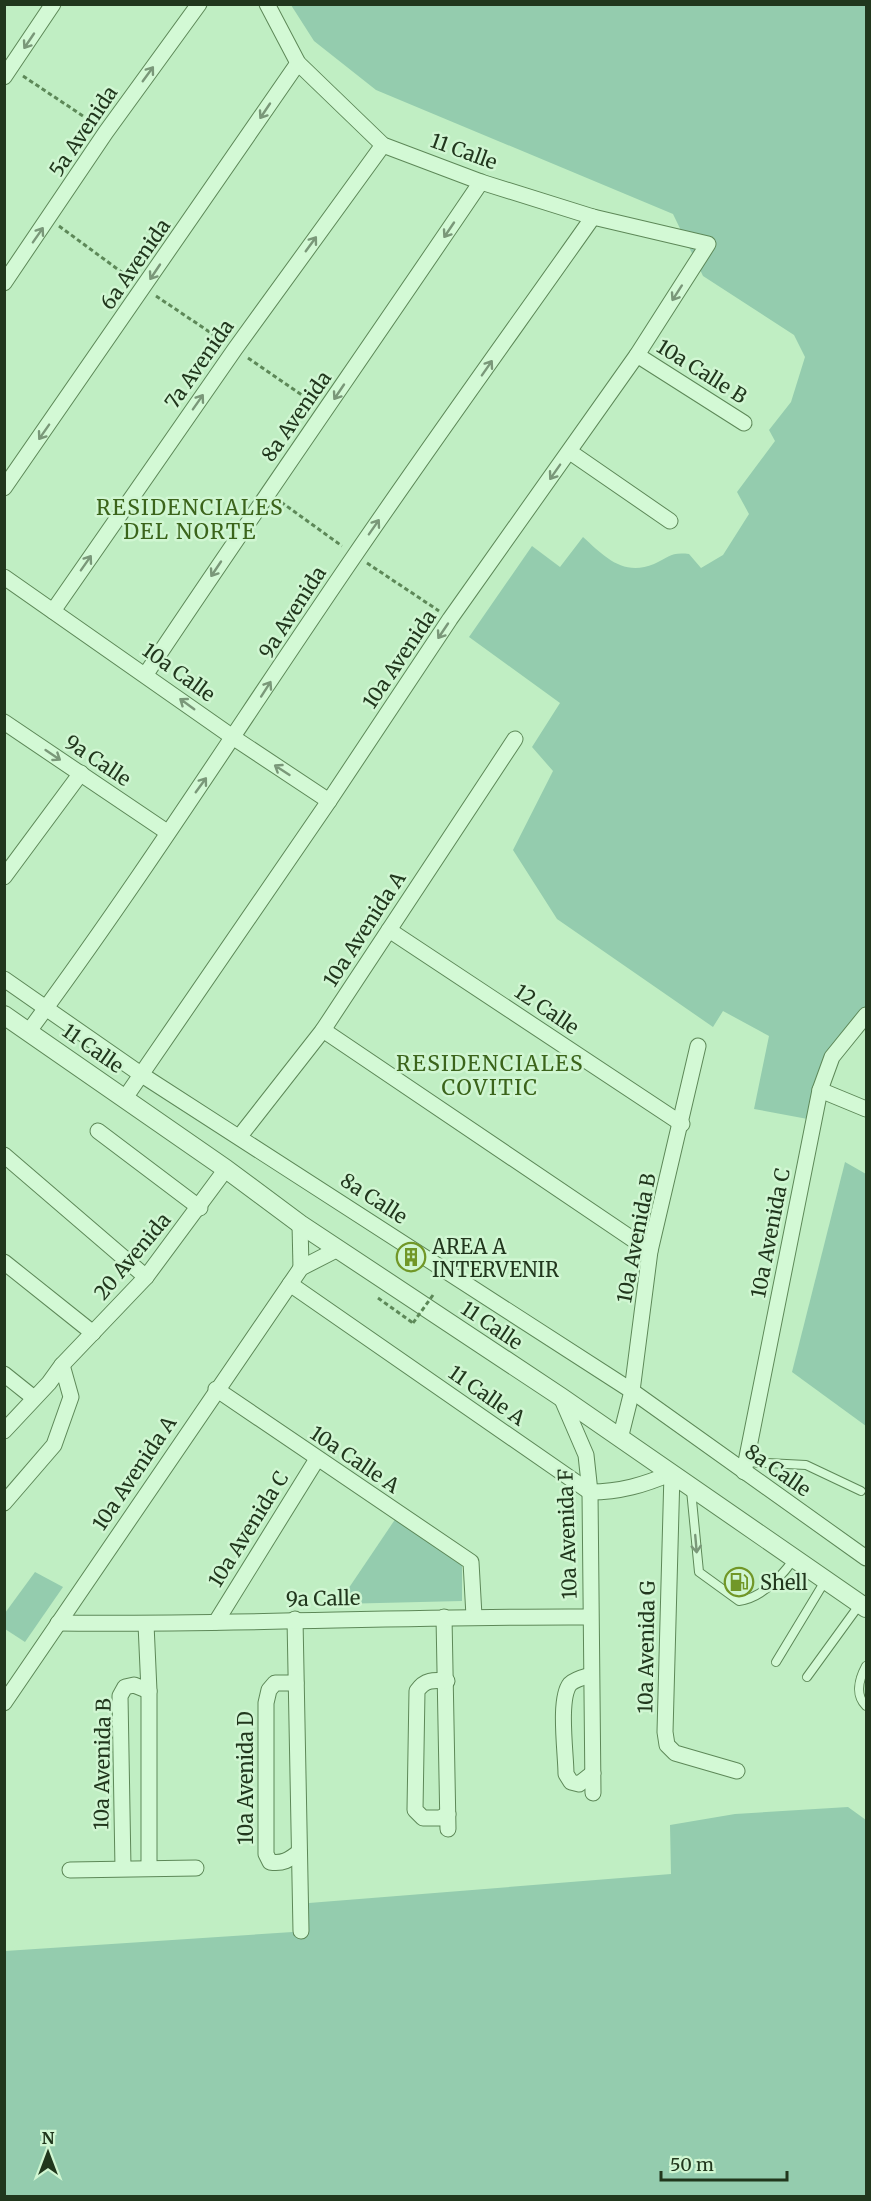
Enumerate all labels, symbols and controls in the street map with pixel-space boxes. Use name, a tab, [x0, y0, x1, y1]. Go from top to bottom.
one-way arrow	[23, 32, 35, 48]
one-way arrow	[142, 67, 154, 83]
street label: 5a Avenida	[44, 81, 123, 181]
one-way arrow	[259, 103, 271, 119]
street label: 11 Calle	[427, 127, 501, 175]
street label: 6a Avenida	[95, 214, 175, 314]
one-way arrow	[442, 221, 454, 238]
one-way arrow	[32, 228, 44, 244]
one-way arrow	[305, 236, 317, 252]
one-way arrow	[149, 264, 161, 280]
one-way arrow	[670, 284, 682, 301]
street label: 7a Avenida	[159, 314, 239, 413]
street label: 10a Calle B	[652, 333, 752, 409]
one-way arrow	[481, 360, 493, 376]
street label: 8a Avenida	[256, 366, 336, 466]
one-way arrow	[333, 383, 345, 399]
one-way arrow	[191, 394, 204, 411]
one-way arrow	[38, 424, 50, 440]
one-way arrow	[549, 463, 562, 479]
district label: RESIDENCIALES DEL NORTE	[96, 494, 284, 545]
one-way arrow	[368, 520, 381, 536]
one-way arrow	[80, 555, 92, 571]
one-way arrow	[210, 560, 222, 577]
street label: 9a Avenida	[253, 561, 331, 663]
street label: 10a Avenida	[357, 605, 441, 713]
one-way arrow	[436, 622, 449, 639]
street label: 10a Calle	[138, 637, 220, 707]
one-way arrow	[260, 682, 272, 698]
one-way arrow	[179, 698, 195, 710]
street label: 9a Calle	[60, 729, 136, 791]
one-way arrow	[44, 749, 61, 761]
one-way arrow	[274, 763, 291, 775]
one-way arrow	[194, 778, 207, 794]
street label: 10a Avenida A	[317, 866, 411, 991]
street label: 12 Calle	[510, 978, 584, 1040]
street label: 11 Calle	[58, 1018, 128, 1078]
district label: RESIDENCIALES COVITIC	[396, 1050, 584, 1101]
street label: 10a Avenida C	[745, 1166, 795, 1300]
street label: 8a Calle	[336, 1167, 412, 1229]
street label: 10a Avenida B	[611, 1171, 661, 1305]
street label: 20 Avenida	[88, 1207, 176, 1305]
place label: AREA A INTERVENIR	[431, 1234, 559, 1282]
building icon: AREA A INTERVENIR	[395, 1241, 427, 1273]
street label: 11 Calle	[456, 1295, 528, 1355]
street label: 11 Calle A	[444, 1360, 531, 1431]
street label: 10a Avenida A	[87, 1410, 182, 1535]
street label: 10a Calle A	[306, 1420, 405, 1498]
street label: 8a Calle	[740, 1438, 816, 1502]
street label: 10a Avenida C	[203, 1467, 293, 1591]
street label: 10a Avenida F	[552, 1468, 582, 1600]
one-way arrow	[691, 1534, 702, 1554]
fuel station icon: Shell	[723, 1566, 755, 1598]
place label: Shell	[760, 1570, 808, 1595]
street label: 10a Avenida G	[632, 1580, 660, 1714]
street label: 9a Calle	[286, 1585, 360, 1611]
street label: 10a Avenida B	[88, 1698, 116, 1830]
street label: 10a Avenida D	[233, 1711, 258, 1845]
north arrow	[18, 2123, 78, 2183]
text: N	[42, 2128, 55, 2148]
scale bar	[661, 2144, 787, 2182]
text: 50 m	[670, 2153, 714, 2176]

